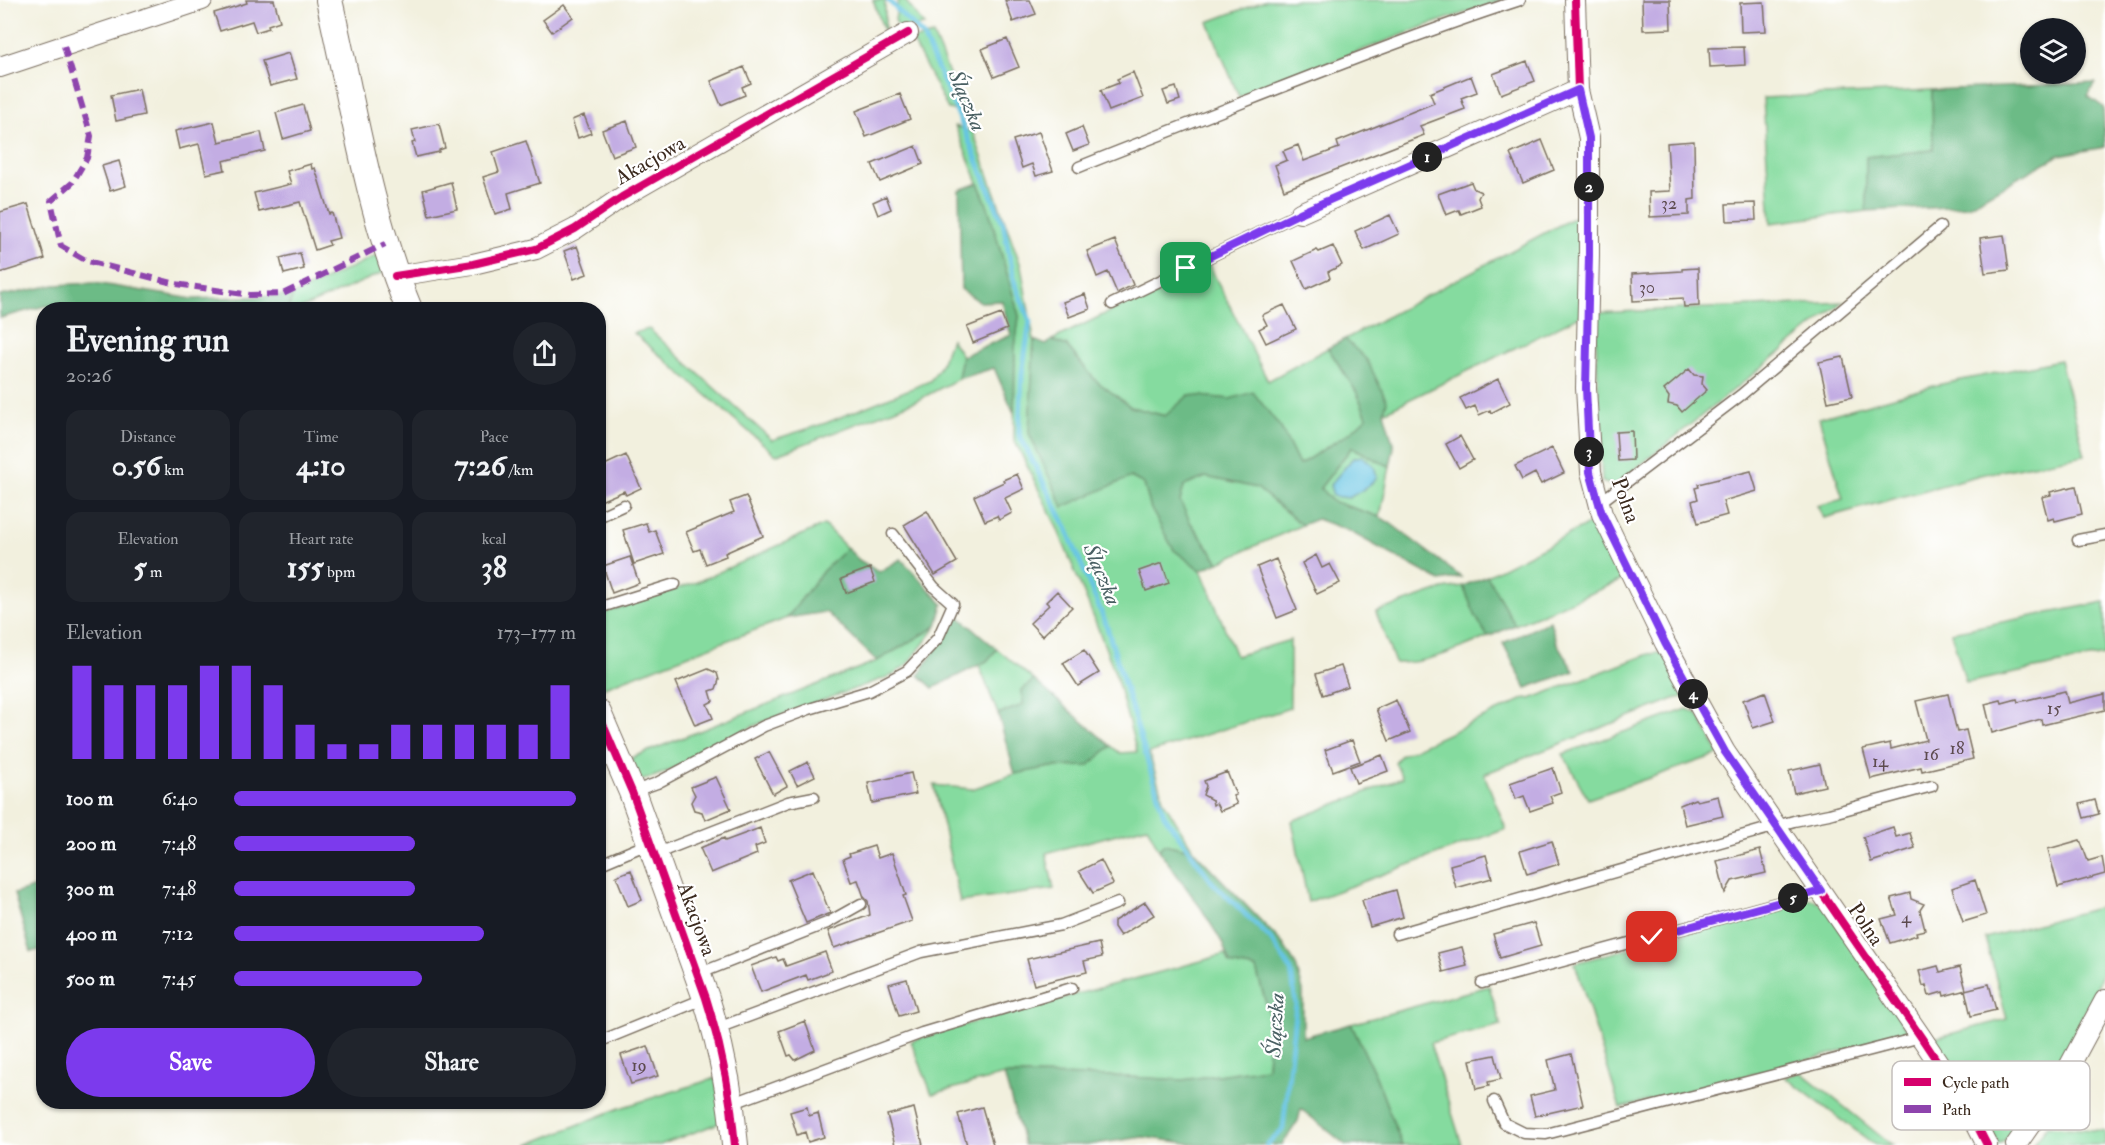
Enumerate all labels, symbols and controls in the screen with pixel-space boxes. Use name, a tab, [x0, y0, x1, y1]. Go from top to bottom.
map controls	[2020, 18, 2086, 84]
button: layers	[2020, 18, 2086, 84]
water label: Ślączka	[941, 64, 993, 136]
street label: Akacjowa	[609, 129, 691, 192]
pin: 1	[1412, 142, 1442, 172]
text: 1	[1424, 147, 1430, 167]
pin: 2	[1574, 172, 1604, 202]
text: 2	[1585, 177, 1593, 197]
house number: 32	[1661, 192, 1677, 215]
pin	[1160, 242, 1211, 293]
icon: arrive	[1169, 251, 1202, 284]
house number: 30	[1639, 276, 1655, 299]
text: Evening run	[66, 320, 229, 361]
button: share	[513, 322, 576, 385]
text: 20:26	[66, 363, 112, 388]
text: Distance	[120, 427, 176, 447]
text: Time	[304, 427, 338, 447]
text: Pace	[480, 427, 508, 447]
pin: 3	[1574, 437, 1604, 467]
text: 3	[1586, 442, 1592, 462]
text: 0.56	[112, 447, 161, 484]
text: 4:10	[296, 447, 346, 484]
text: 7:26	[454, 447, 506, 484]
text: km	[161, 460, 184, 480]
text: /km	[506, 460, 534, 480]
street label: Polna	[1605, 474, 1646, 527]
text: Elevation	[118, 529, 178, 549]
text: Heart rate	[288, 529, 354, 549]
text: kcal	[482, 529, 506, 549]
water label: Ślączka	[1076, 538, 1128, 610]
text: 5	[134, 549, 147, 586]
text: 155	[287, 549, 324, 586]
text: 38	[481, 549, 507, 586]
text: m	[147, 562, 162, 582]
text: bpm	[324, 562, 355, 582]
text: Elevation	[66, 620, 142, 645]
text: 173–177 m	[497, 620, 576, 645]
pin: 4	[1678, 679, 1708, 709]
text: 4	[1689, 684, 1697, 704]
house number: 15	[2047, 697, 2061, 720]
house number: 18	[1950, 737, 1964, 760]
house number: 16	[1923, 743, 1940, 766]
house number: 14	[1872, 750, 1889, 773]
text: 100 m	[66, 786, 113, 811]
text: 6:40	[162, 786, 198, 811]
text: 200 m	[66, 831, 116, 856]
text: 7:48	[162, 831, 196, 856]
text: 300 m	[66, 876, 114, 901]
text: 7:48	[162, 876, 196, 901]
street label: Akacjowa	[670, 878, 722, 960]
pin: 5	[1778, 883, 1808, 913]
text: 5	[1789, 888, 1797, 908]
street label: Polna	[1841, 897, 1890, 951]
house number: 4	[1901, 906, 1912, 929]
pin	[1626, 911, 1677, 962]
icon: check	[1635, 920, 1668, 953]
text: 400 m	[66, 921, 117, 946]
text: 7:12	[162, 921, 193, 946]
text: 500 m	[66, 966, 115, 991]
text: 7:45	[162, 966, 196, 991]
water label: Ślączka	[1258, 992, 1291, 1059]
button: Save	[66, 1028, 315, 1097]
button: Share	[327, 1028, 576, 1097]
house number: 19	[631, 1054, 647, 1077]
legend	[1892, 1061, 2090, 1130]
text: Cycle path	[1942, 1073, 2010, 1094]
text: Path	[1942, 1100, 1972, 1120]

